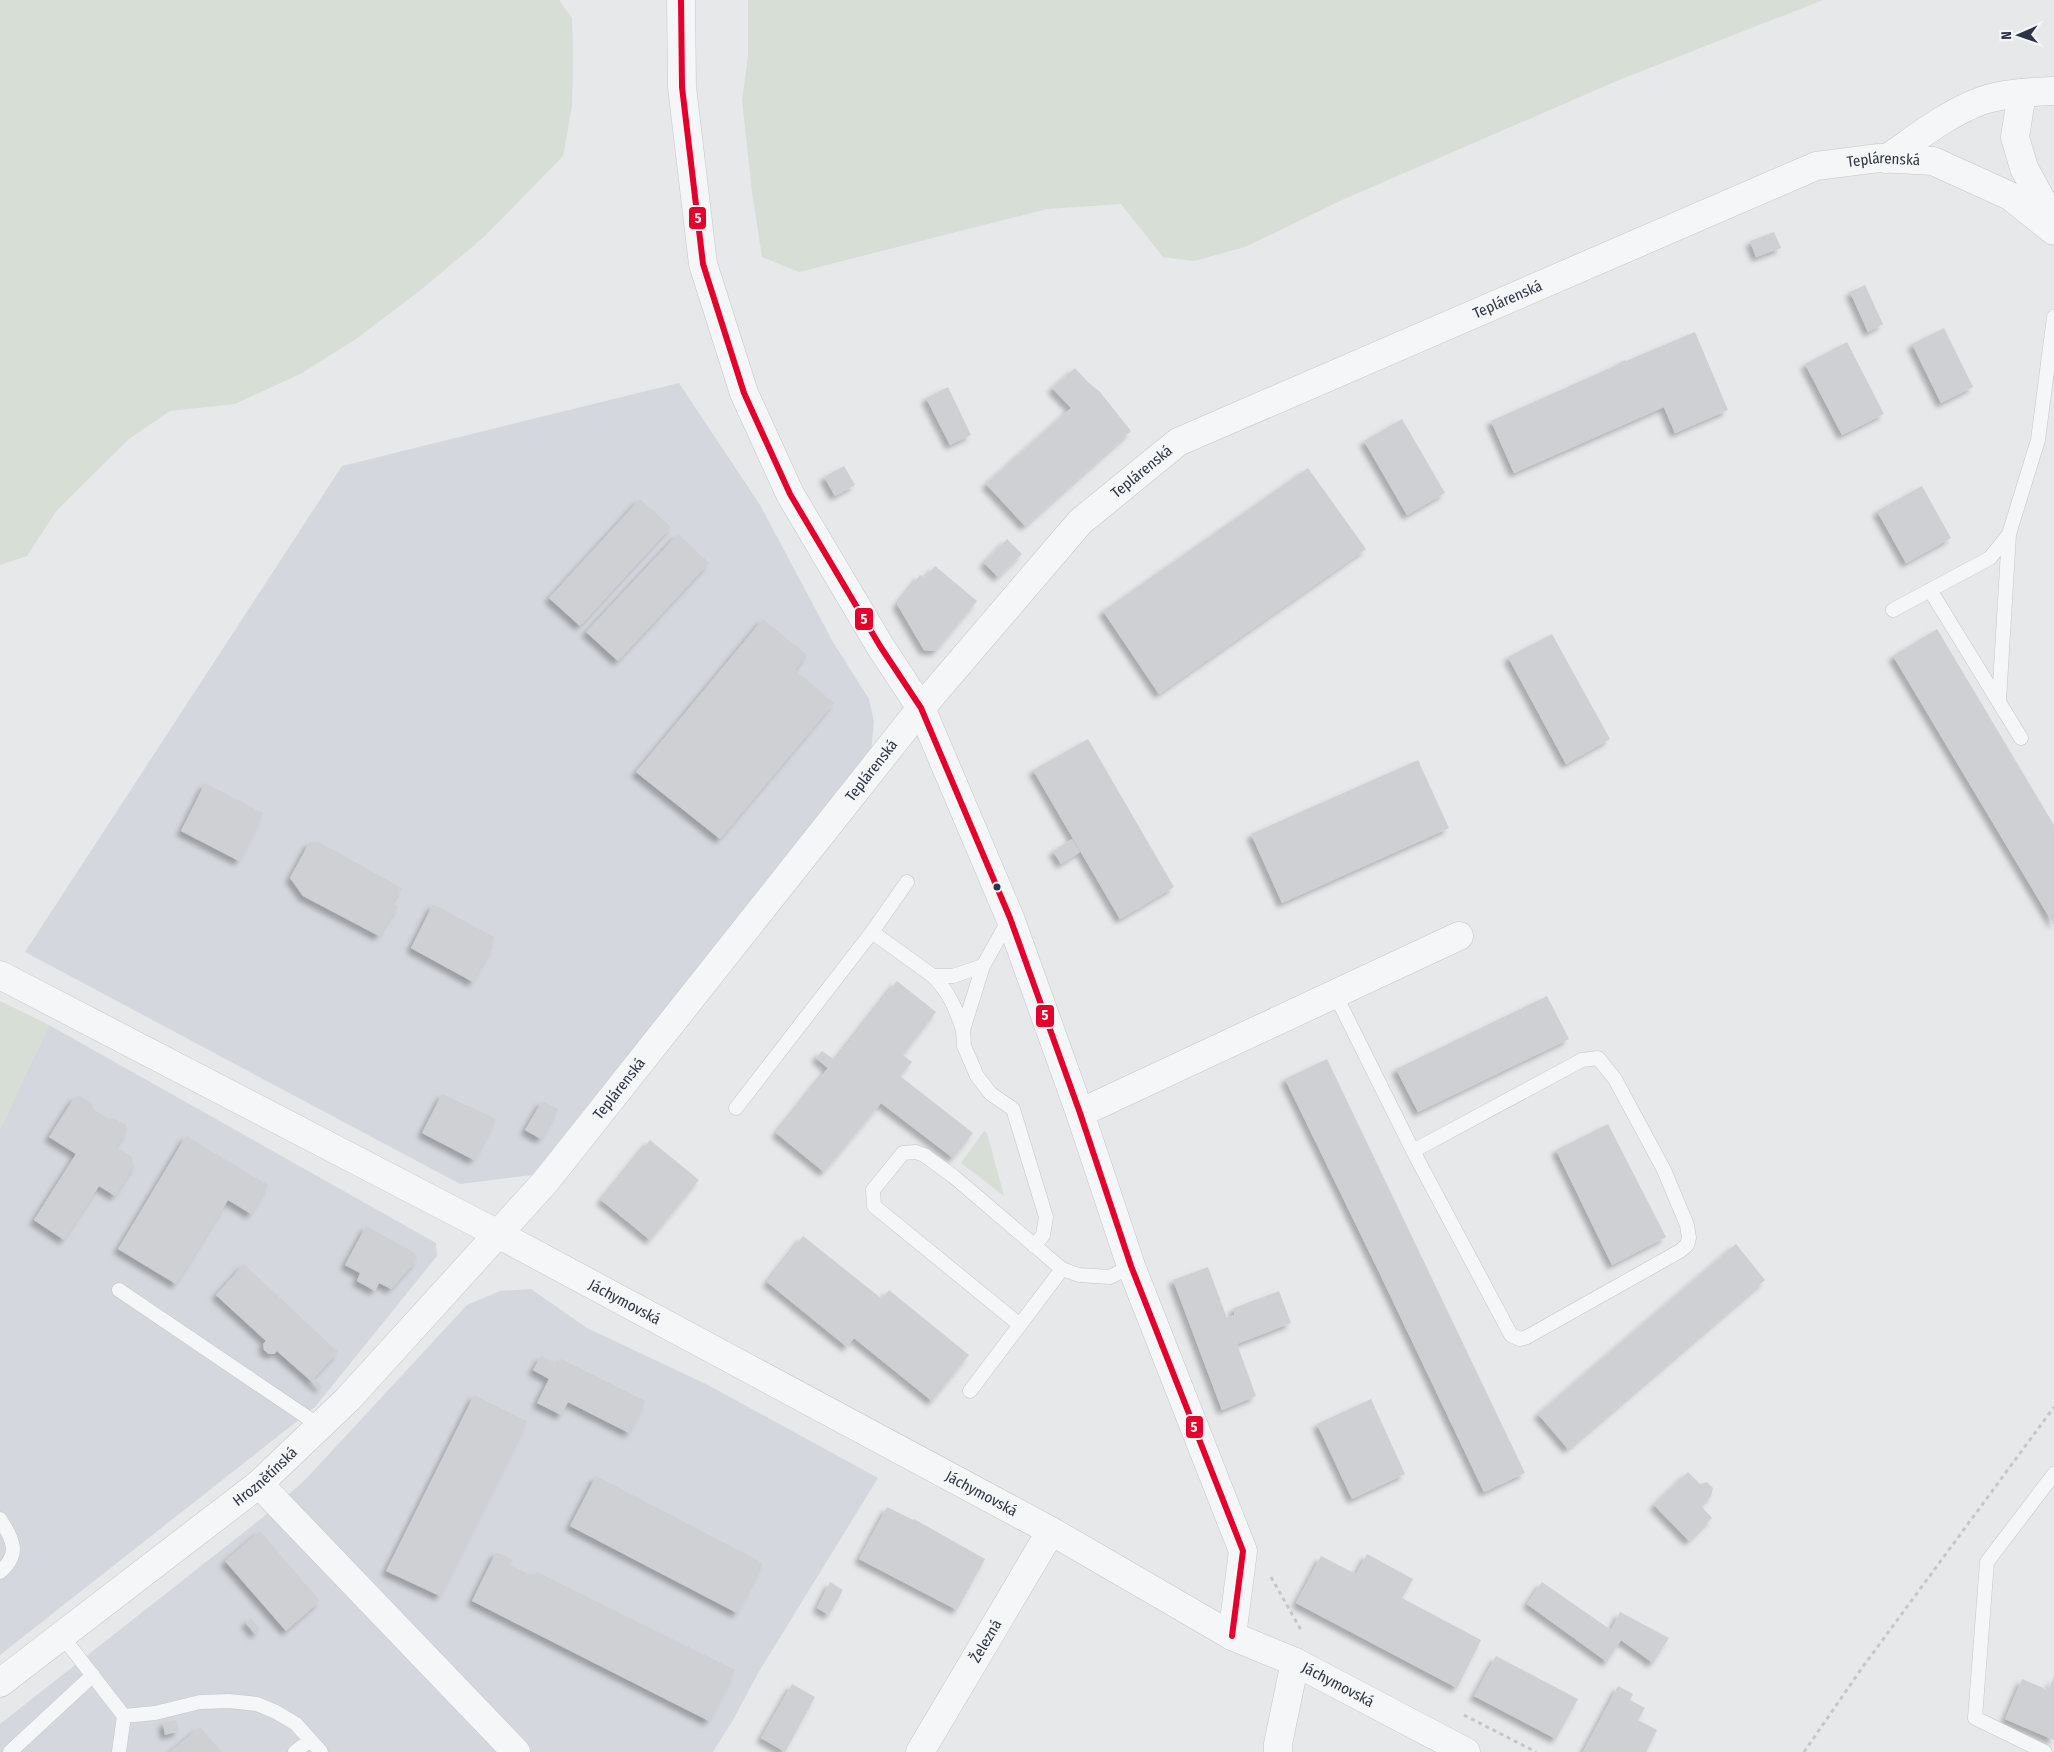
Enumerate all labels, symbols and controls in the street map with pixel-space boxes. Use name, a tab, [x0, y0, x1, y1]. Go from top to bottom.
north arrow	[1994, 10, 2044, 60]
text: N	[1998, 31, 2015, 40]
street label: Teplárenská	[1846, 149, 1921, 171]
line badge: 5	[688, 206, 707, 230]
text: 5	[695, 210, 702, 227]
street label: Teplárenská	[1470, 277, 1545, 322]
street label: Teplárenská	[1107, 442, 1176, 502]
line badge: 5	[854, 607, 874, 631]
text: 5	[861, 611, 868, 628]
street label: Teplárenská	[842, 736, 901, 805]
unlabelled marker	[992, 882, 1002, 892]
line badge: 5	[1035, 1004, 1055, 1028]
text: 5	[1042, 1007, 1049, 1024]
street label: Teplárenská	[589, 1054, 649, 1123]
street label: Jáchymovská	[586, 1275, 664, 1329]
line badge: 5	[1185, 1415, 1204, 1439]
text: 5	[1191, 1419, 1198, 1436]
street label: Hroznětínská	[229, 1443, 301, 1510]
street label: Jáchymovská	[942, 1467, 1020, 1520]
street label: Železná	[966, 1616, 1005, 1666]
street label: Jáchymovská	[1299, 1658, 1377, 1711]

